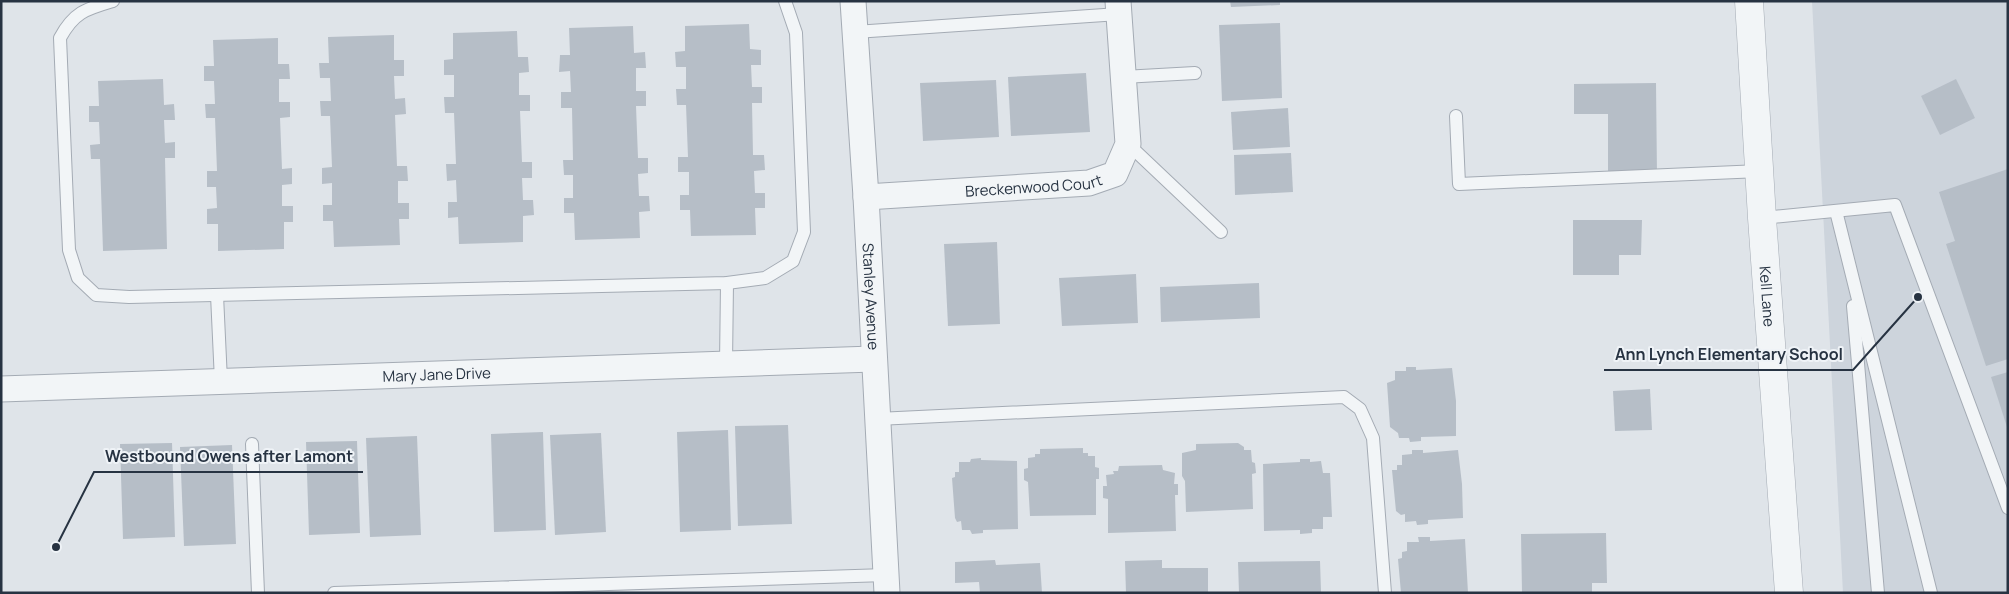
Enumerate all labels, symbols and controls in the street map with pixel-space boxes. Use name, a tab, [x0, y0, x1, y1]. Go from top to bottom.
street label: Breckenwood Court	[965, 169, 1105, 201]
street label: Stanley Avenue	[858, 242, 885, 351]
street label: Kell Lane	[1755, 265, 1780, 328]
callout: Ann Lynch Elementary School	[1604, 339, 1853, 370]
text: Ann Lynch Elementary School	[1615, 343, 1843, 365]
street label: Mary Jane Drive	[382, 362, 491, 386]
callout: Westbound Owens after Lamont	[94, 441, 363, 472]
text: Westbound Owens after Lamont	[105, 445, 353, 467]

